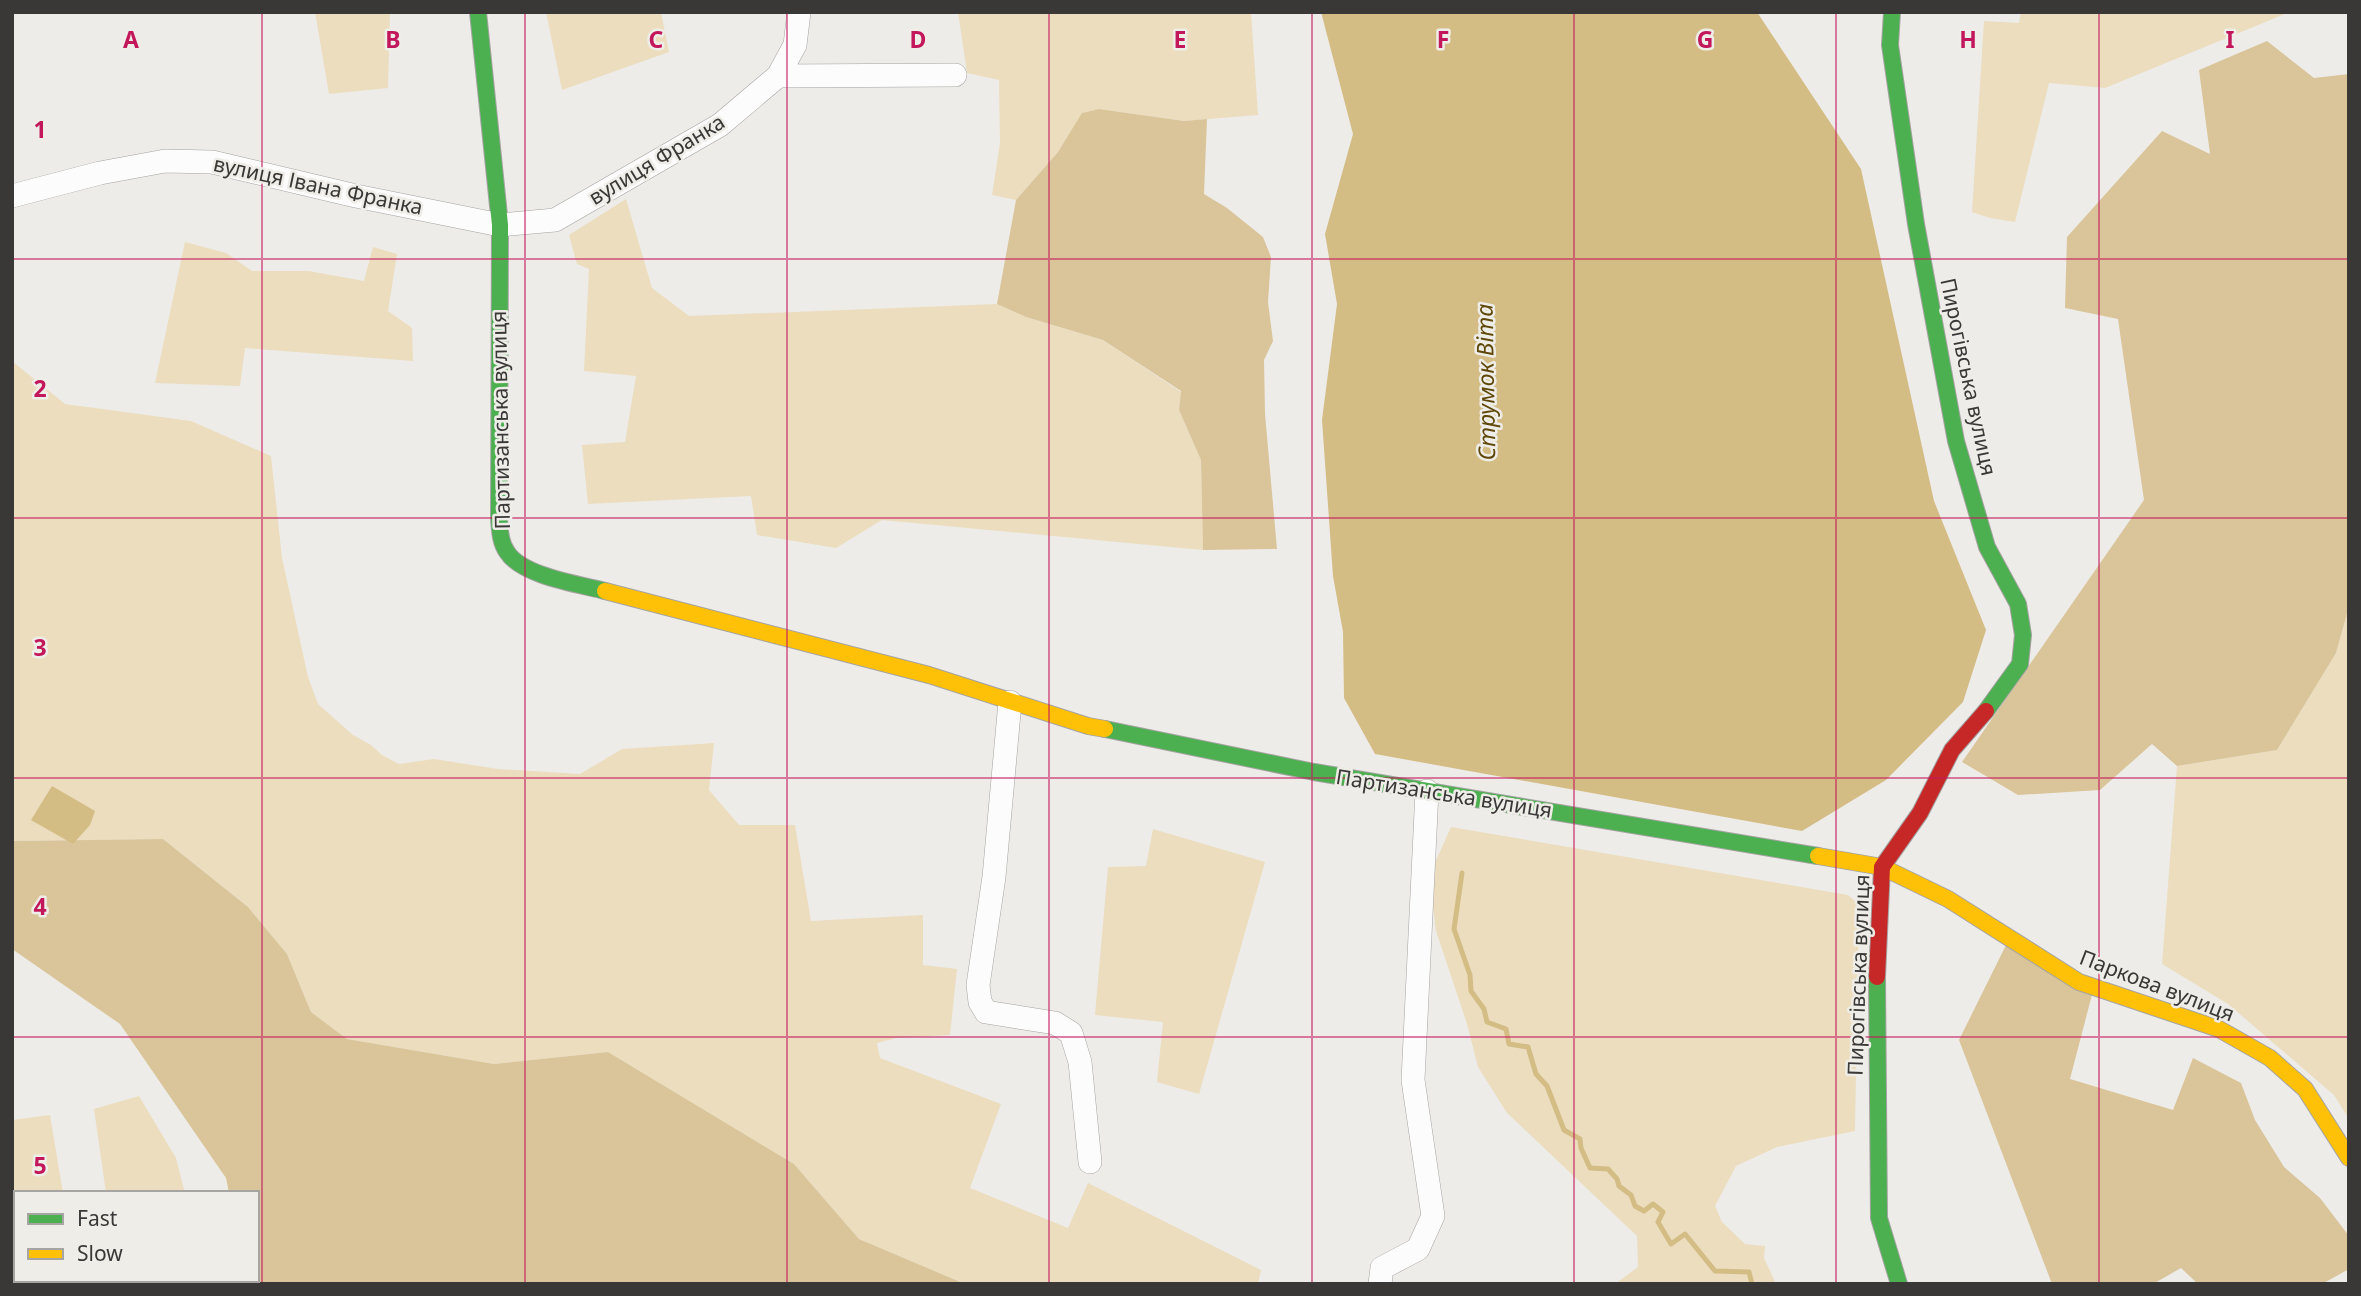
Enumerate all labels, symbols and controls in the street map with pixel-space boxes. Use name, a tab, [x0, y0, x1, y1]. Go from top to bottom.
text: A	[123, 23, 139, 55]
text: B	[385, 23, 401, 55]
text: C	[649, 23, 664, 55]
text: D	[910, 23, 926, 55]
text: E	[1174, 23, 1186, 55]
text: F	[1437, 23, 1449, 55]
text: G	[1697, 23, 1713, 55]
text: H	[1959, 23, 1977, 55]
text: I	[2226, 23, 2235, 55]
street label: вулиця Франка	[583, 107, 730, 211]
text: 1	[33, 113, 47, 145]
street label: вулиця Івана Франка	[211, 149, 426, 221]
street label: Пирогівська вулиця	[1934, 275, 2004, 478]
water label: Струмок Віта	[1468, 303, 1502, 461]
street label: Партизанська вулиця	[484, 311, 516, 530]
text: 2	[33, 372, 47, 404]
text: 3	[33, 631, 47, 663]
street label: Партизанська вулиця	[1334, 762, 1554, 824]
street label: Пирогівська вулиця	[1840, 874, 1876, 1076]
text: 4	[33, 890, 47, 922]
street label: Паркова вулиця	[2076, 943, 2239, 1027]
text: 5	[33, 1149, 47, 1181]
legend	[14, 1191, 259, 1282]
text: Fast	[77, 1204, 118, 1232]
text: Slow	[77, 1239, 123, 1267]

